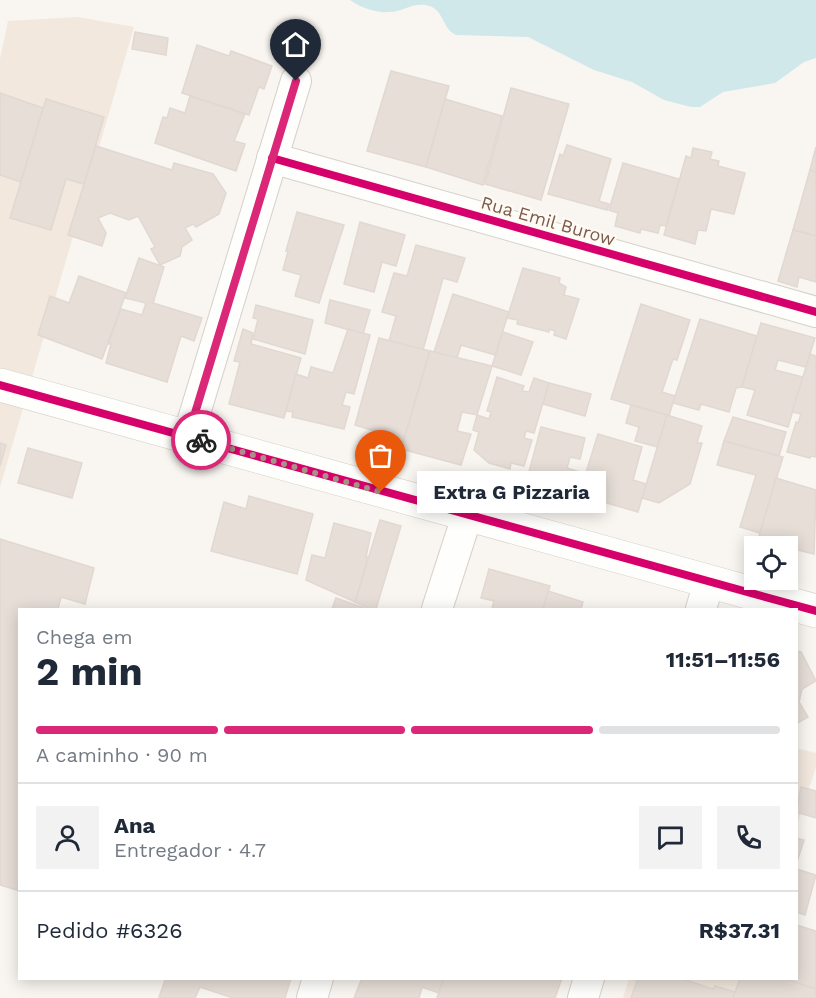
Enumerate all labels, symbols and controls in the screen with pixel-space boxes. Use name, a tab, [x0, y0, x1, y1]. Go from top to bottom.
pin	[270, 19, 321, 81]
icon: home	[279, 28, 312, 61]
street label: Rua Emil Burow	[479, 191, 618, 250]
courier	[171, 410, 231, 470]
icon: bike	[185, 424, 218, 457]
pin	[355, 430, 406, 492]
icon: bag	[364, 439, 397, 472]
callout: Extra G Pizzaria	[417, 471, 606, 513]
text: Extra G Pizzaria	[433, 480, 590, 504]
map controls	[744, 536, 798, 590]
button: locate	[744, 536, 798, 590]
text: Chega em	[36, 625, 133, 649]
text: 11:51–11:56	[666, 647, 780, 672]
text: 2 min	[36, 649, 143, 694]
text: A caminho · 90 m	[36, 743, 208, 767]
button: person	[36, 806, 99, 869]
button: chat	[639, 806, 702, 869]
button: phone	[717, 806, 780, 869]
text: Ana	[114, 813, 155, 838]
text: Entregador · 4.7	[114, 838, 266, 862]
text: Pedido #6326	[36, 918, 183, 943]
text: R$37.31	[699, 918, 780, 943]

